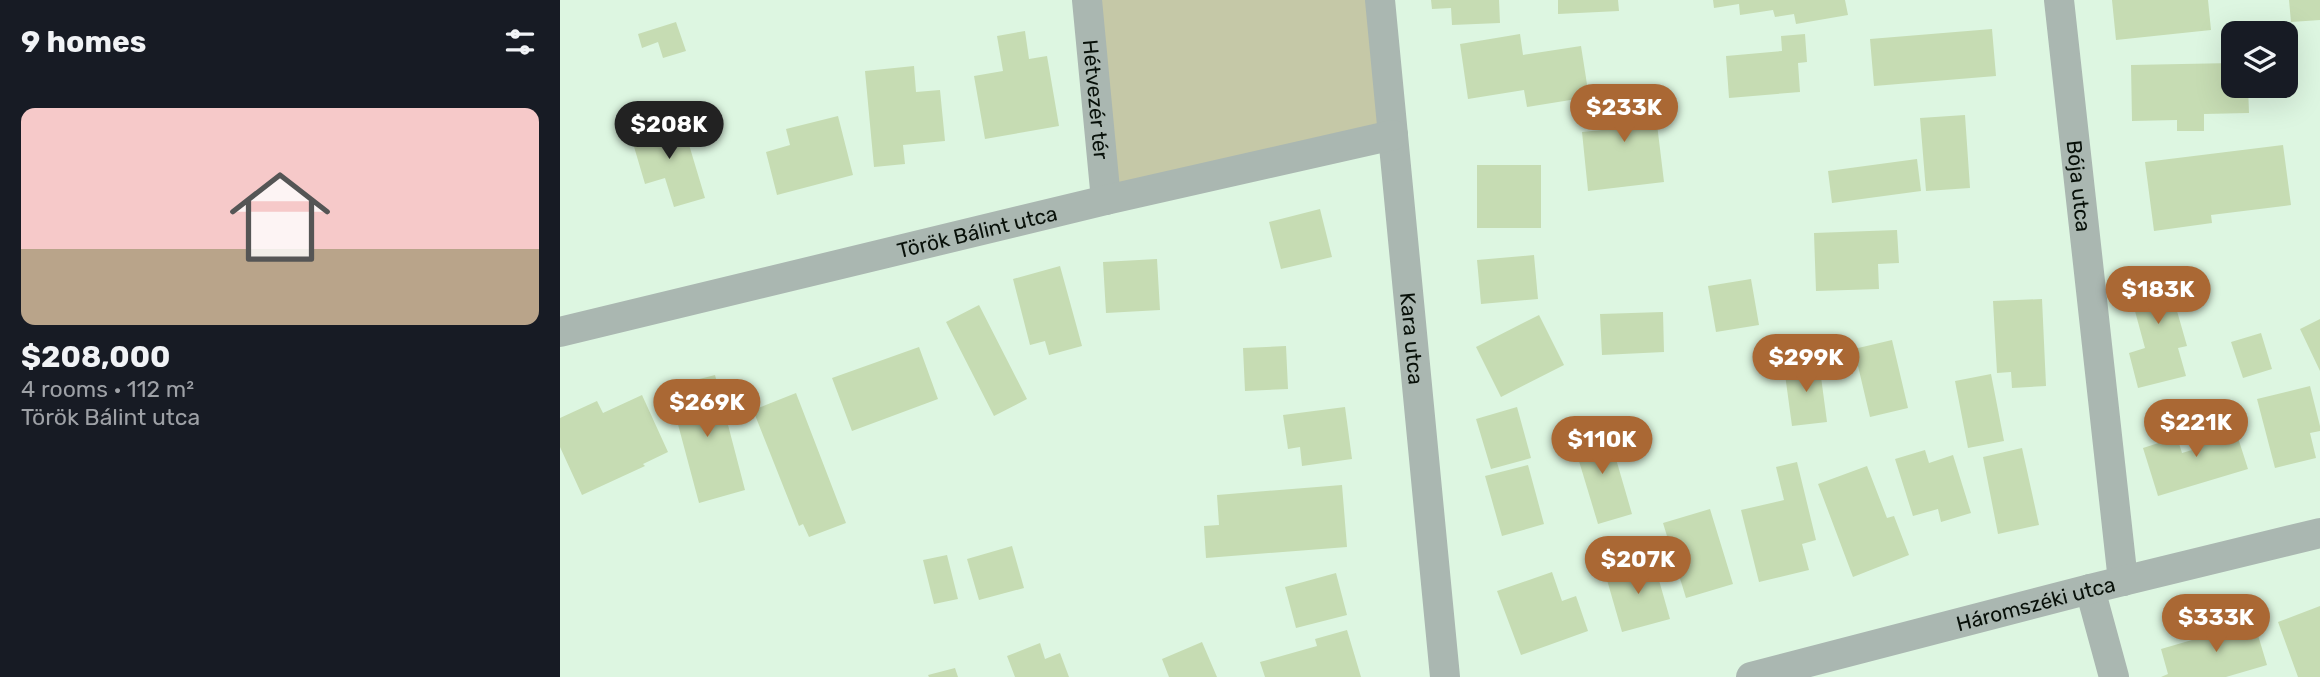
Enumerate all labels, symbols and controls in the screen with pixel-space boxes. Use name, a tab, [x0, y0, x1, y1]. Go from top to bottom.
map controls	[2221, 21, 2298, 98]
button: layers	[2221, 21, 2298, 98]
icon: filters	[501, 23, 539, 61]
text: 9 homes	[21, 24, 146, 60]
street label: Hétvezér tér	[1078, 38, 1115, 161]
pin: $233K	[1575, 85, 1673, 144]
text: $233K	[1586, 93, 1662, 121]
pin: $208K	[620, 102, 718, 161]
text: $208K	[631, 110, 707, 138]
street label: Bója utca	[2062, 139, 2097, 233]
icon: home	[217, 154, 343, 280]
street label: Török Bálint utca	[894, 200, 1059, 263]
pin: $183K	[2109, 266, 2207, 326]
text: $183K	[2122, 275, 2194, 303]
street label: Kara utca	[1396, 291, 1429, 386]
pin: $299K	[1757, 334, 1855, 394]
text: $208,000	[21, 339, 170, 375]
text: $299K	[1768, 343, 1844, 371]
text: 4 rooms · 112 m²	[21, 375, 194, 403]
pin: $269K	[658, 380, 756, 439]
text: $269K	[669, 388, 745, 416]
pin: $221K	[2147, 400, 2245, 459]
text: Török Bálint utca	[21, 403, 200, 431]
text: $221K	[2160, 408, 2232, 436]
pin: $110K	[1553, 416, 1651, 476]
text: $110K	[1567, 425, 1637, 453]
pin: $207K	[1589, 536, 1687, 596]
text: $207K	[1601, 545, 1675, 573]
street label: Háromszéki utca	[1953, 571, 2118, 636]
pin: $333K	[2167, 594, 2265, 654]
text: $333K	[2178, 603, 2254, 631]

